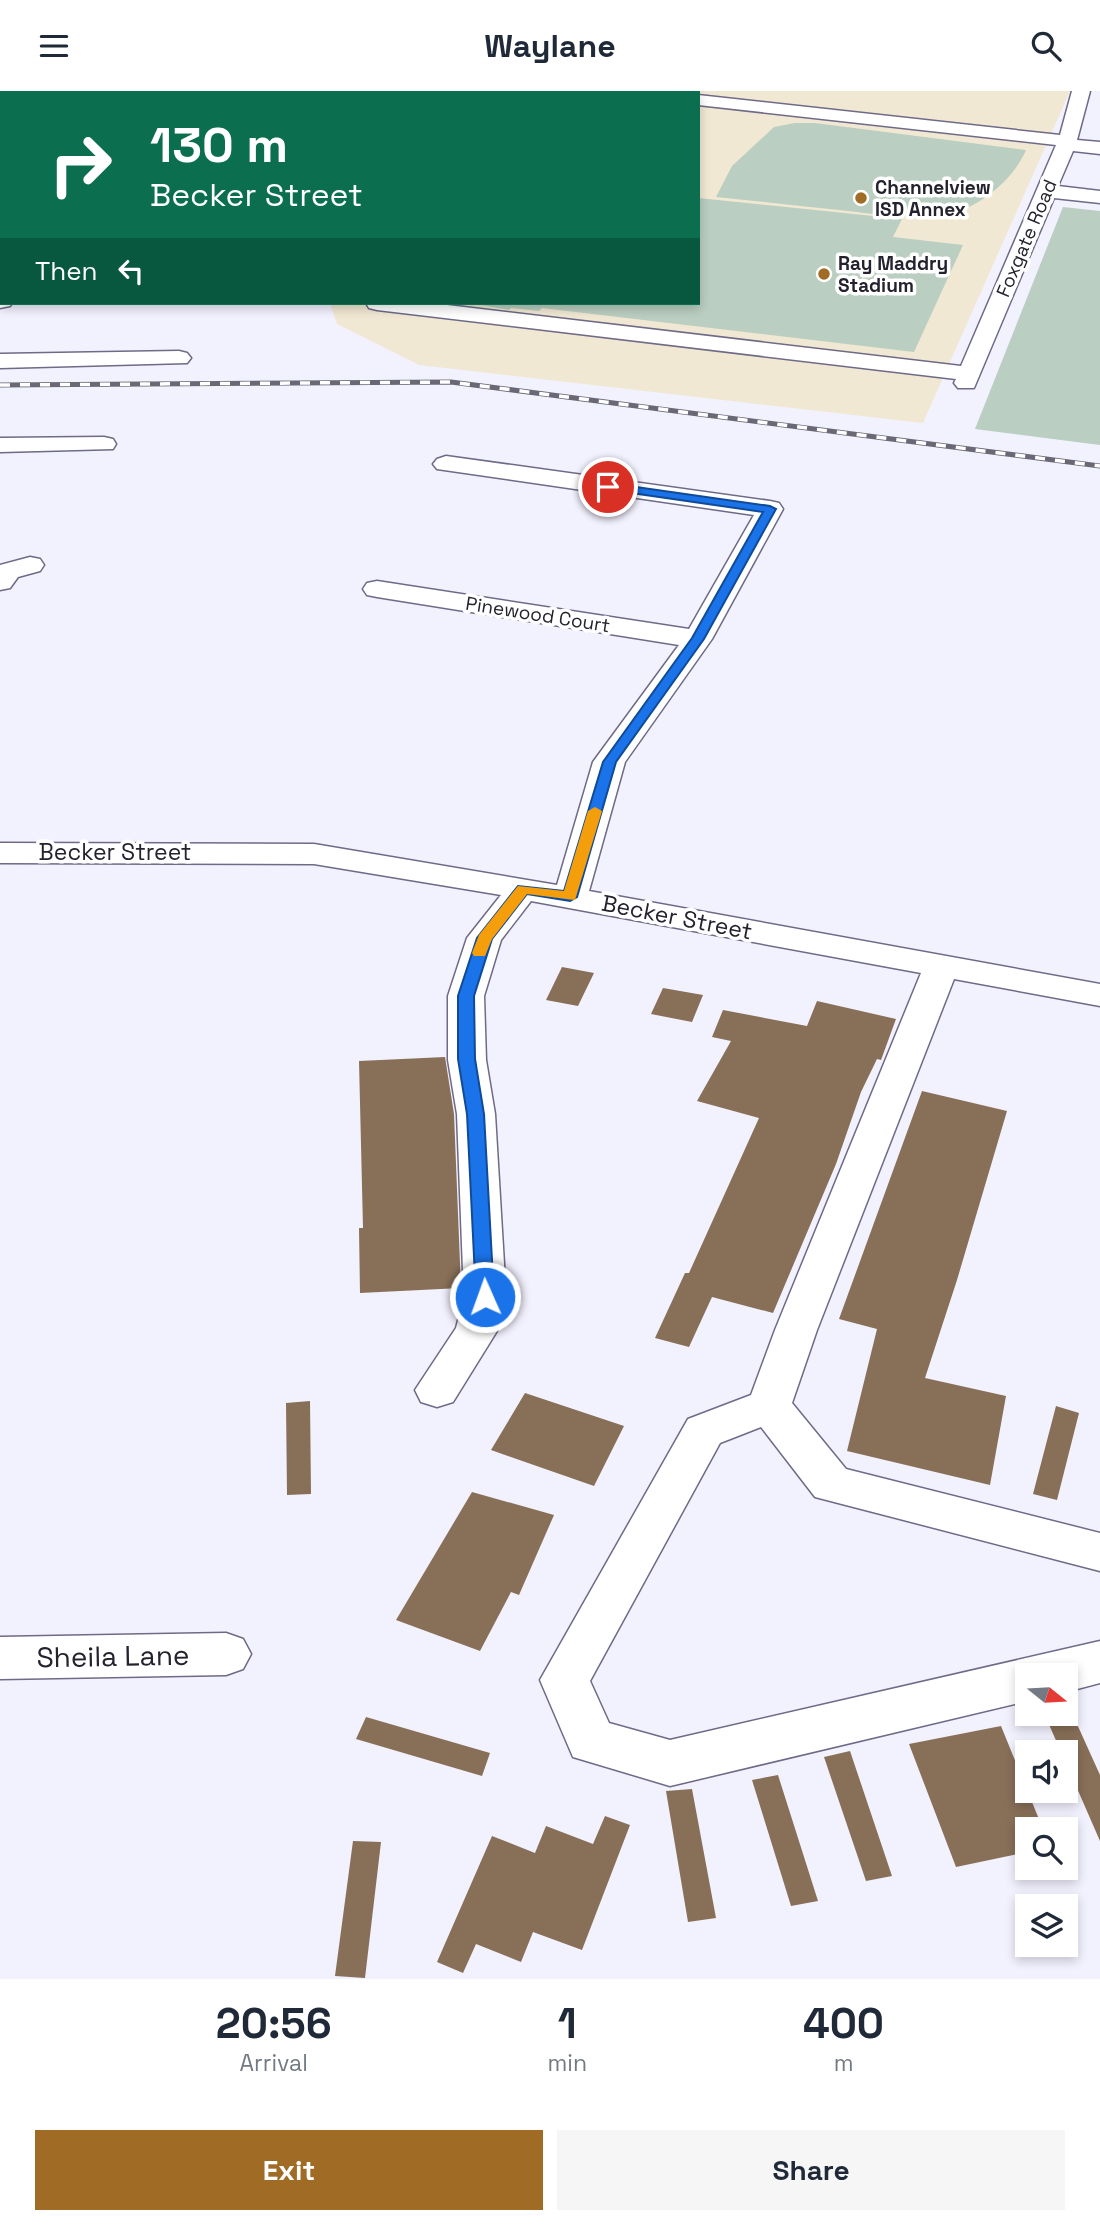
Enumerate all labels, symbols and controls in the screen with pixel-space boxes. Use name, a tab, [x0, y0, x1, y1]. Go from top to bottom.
text: Waylane	[484, 26, 616, 66]
icon: menu	[35, 27, 73, 65]
icon: search	[1027, 27, 1065, 65]
text: 130 m	[150, 114, 288, 176]
icon: right	[35, 119, 126, 210]
text: Becker Street	[150, 175, 363, 215]
place label: Channelview ISD Annex	[875, 175, 991, 222]
street label: Foxgate Road	[990, 176, 1063, 301]
marker: Channelview ISD Annex	[853, 190, 869, 206]
place label: Ray Maddry Stadium	[838, 251, 948, 298]
icon: left	[112, 252, 150, 290]
text: Then	[35, 254, 98, 288]
marker: Ray Maddry Stadium	[816, 266, 832, 282]
pin	[578, 457, 638, 517]
icon: arrive	[589, 468, 627, 506]
street label: Pinewood Court	[464, 591, 612, 638]
street label: Becker Street	[39, 837, 191, 867]
street label: Becker Street	[599, 888, 755, 946]
position arrow	[448, 1260, 522, 1334]
street label: Sheila Lane	[36, 1637, 190, 1675]
north arrow	[1015, 1663, 1078, 1725]
map controls	[1015, 1663, 1078, 1957]
button: sound	[1015, 1740, 1078, 1803]
button: search	[1015, 1817, 1078, 1880]
button: layers	[1015, 1894, 1078, 1957]
text: 20:56	[216, 1997, 332, 2050]
text: 1	[558, 1997, 577, 2050]
text: 400	[803, 1997, 884, 2050]
text: Arrival	[240, 2048, 308, 2078]
text: min	[548, 2048, 587, 2078]
text: m	[834, 2048, 853, 2078]
button: Exit	[35, 2130, 543, 2210]
button: Share	[557, 2130, 1065, 2210]

